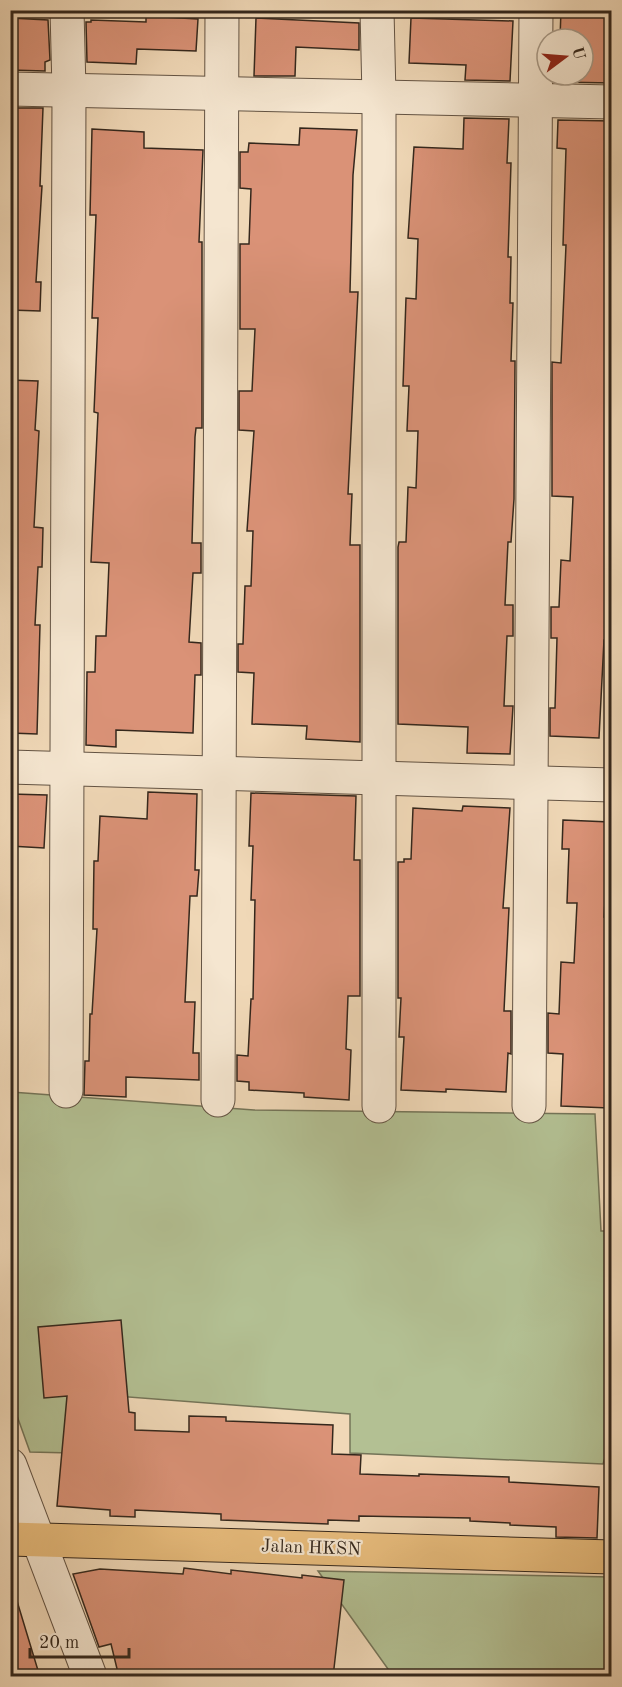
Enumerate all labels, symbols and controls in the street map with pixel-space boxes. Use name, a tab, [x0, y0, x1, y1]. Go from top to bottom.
north arrow	[535, 27, 595, 87]
text: U	[568, 45, 587, 62]
street label: Jalan HKSN	[261, 1537, 361, 1559]
scale bar	[30, 1621, 129, 1659]
text: 20 m	[39, 1634, 79, 1652]

